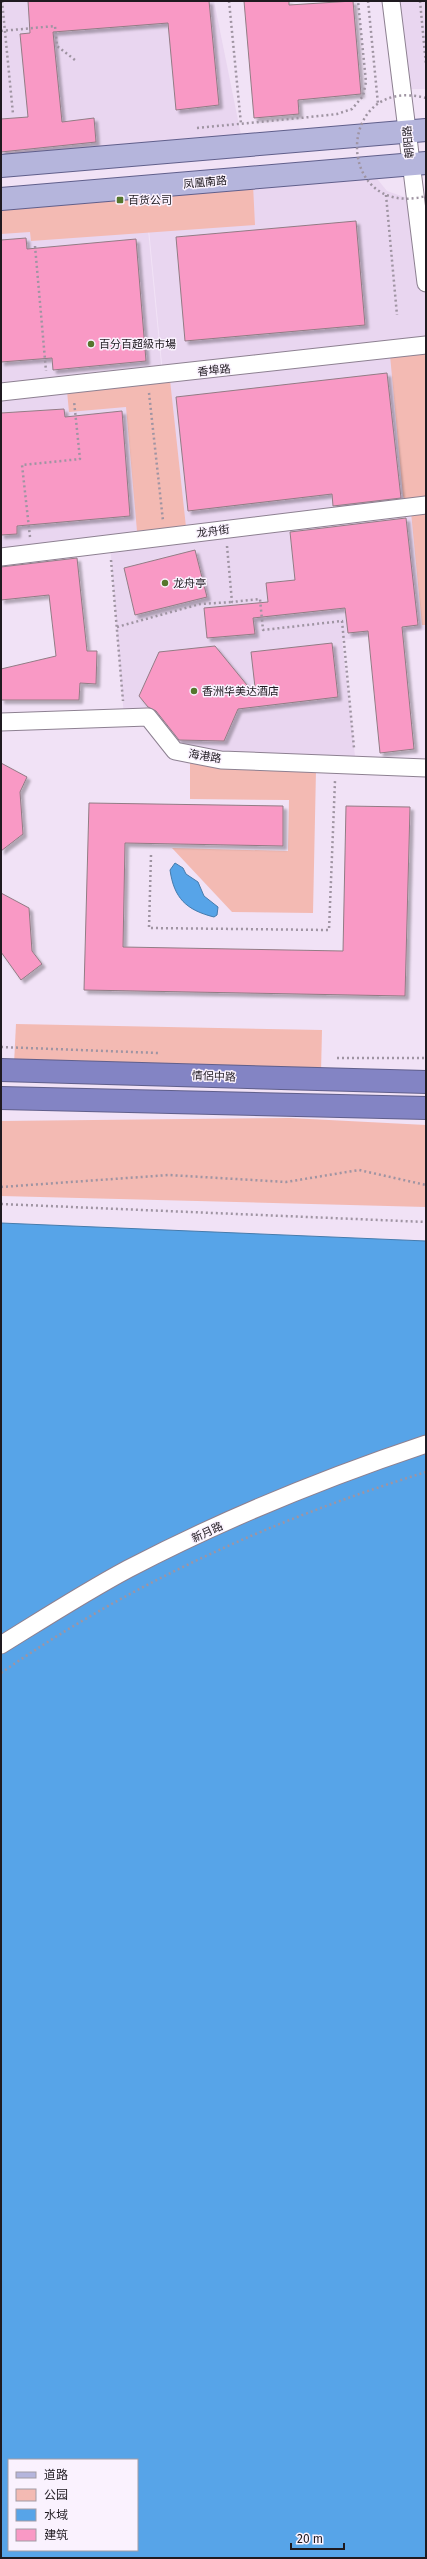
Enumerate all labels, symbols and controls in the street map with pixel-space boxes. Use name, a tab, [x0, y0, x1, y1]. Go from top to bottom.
street label: 朝阳路	[401, 125, 416, 159]
street label: 凤凰南路	[183, 174, 228, 191]
place label: 百货公司	[128, 194, 172, 207]
marker: 百货公司	[115, 195, 125, 205]
place label: 百分百超級市場	[99, 338, 176, 351]
marker: 百分百超級市場	[86, 339, 96, 349]
street label: 香埠路	[197, 362, 231, 379]
street label: 龙舟街	[196, 523, 230, 540]
place label: 龙舟亭	[173, 577, 206, 590]
marker: 龙舟亭	[160, 578, 170, 588]
place label: 香洲华美达酒店	[202, 685, 279, 698]
marker: 香洲华美达酒店	[189, 686, 199, 696]
street label: 海港路	[188, 747, 222, 765]
street label: 情侶中路	[192, 1069, 236, 1084]
street label: 新月路	[190, 1520, 225, 1545]
legend	[8, 2459, 138, 2551]
text: 道路	[44, 2468, 68, 2482]
text: 公园	[44, 2488, 68, 2502]
text: 水域	[44, 2508, 68, 2522]
scale bar	[291, 2525, 344, 2551]
text: 建筑	[44, 2528, 68, 2542]
text: 20 m	[297, 2532, 323, 2546]

